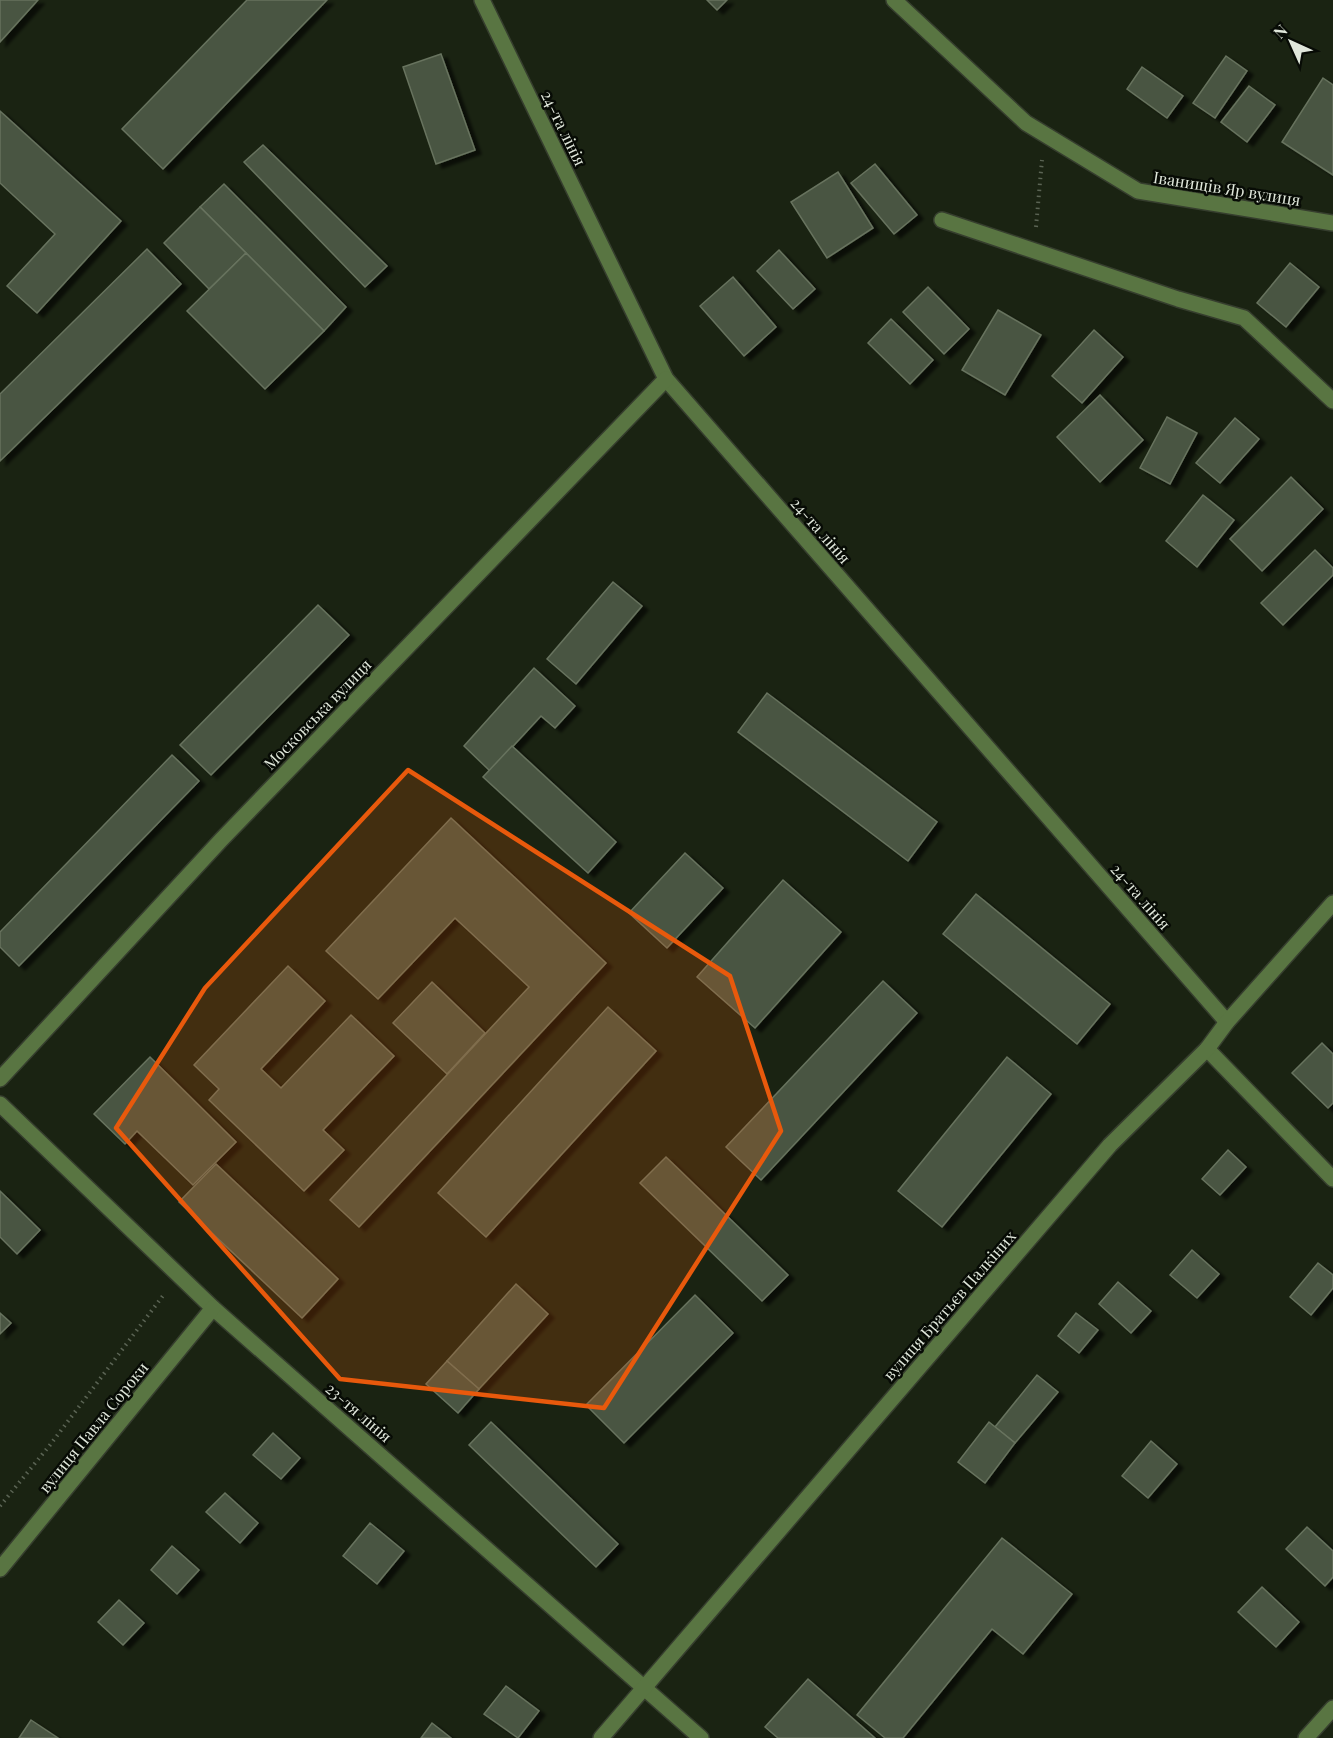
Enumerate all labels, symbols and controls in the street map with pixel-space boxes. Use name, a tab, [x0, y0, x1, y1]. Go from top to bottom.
north arrow	[1261, 12, 1321, 72]
text: N	[1269, 19, 1292, 43]
street label: 24-та лінія	[537, 87, 591, 169]
street label: Іванищів Яр вулиця	[1152, 166, 1303, 210]
street label: 24-та лінія	[786, 492, 856, 568]
street label: Московська вулиця	[259, 654, 376, 774]
street label: 24-та лінія	[1106, 858, 1176, 934]
street label: вулиця Братьєв Палкіних	[878, 1225, 1020, 1384]
street label: вулиця Павла Сороки	[34, 1357, 152, 1497]
street label: 23-тя лінія	[322, 1378, 397, 1447]

